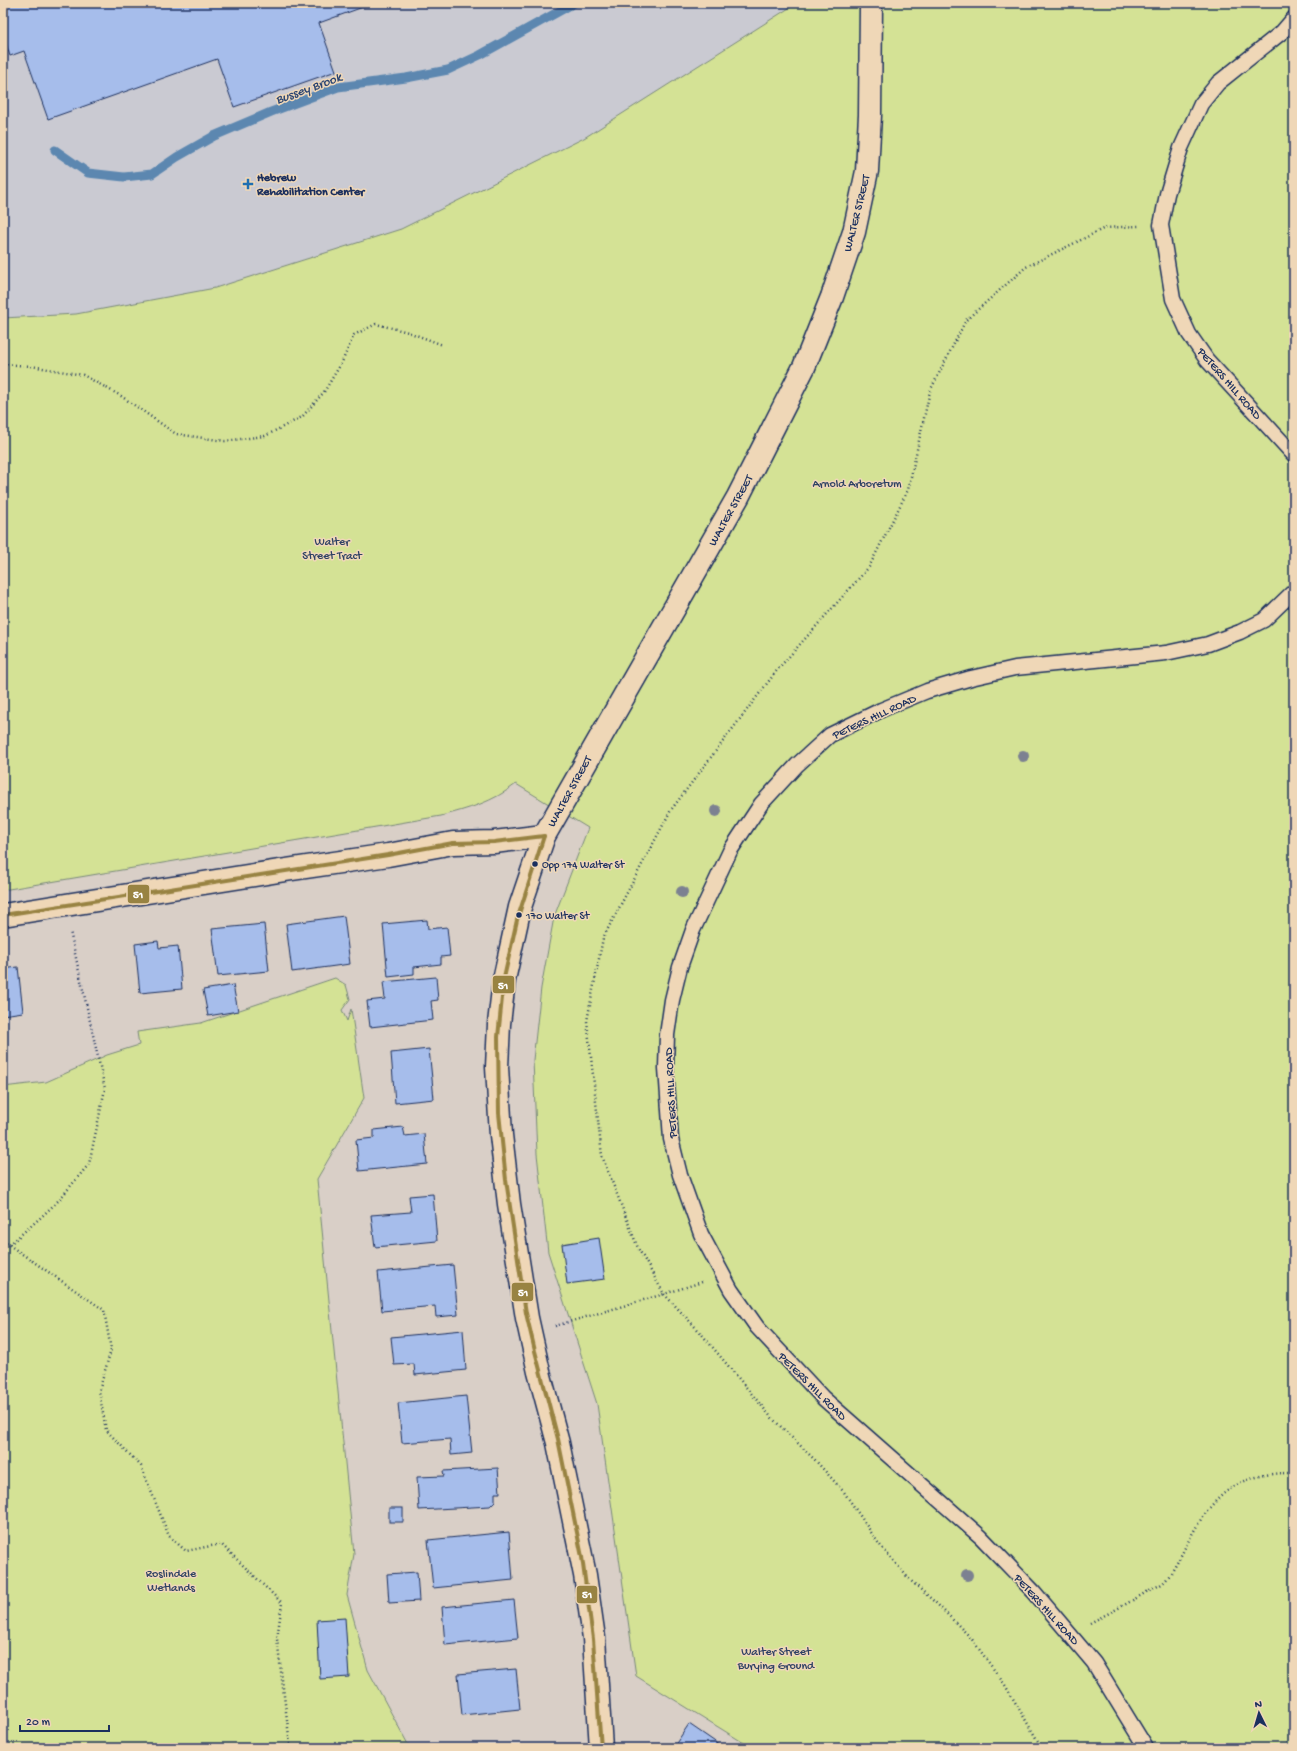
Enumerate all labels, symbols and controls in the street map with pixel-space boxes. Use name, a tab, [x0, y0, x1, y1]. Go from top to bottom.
water label: Bussey Brook	[274, 70, 345, 108]
place label: Hebrew Rehabilitation Center	[256, 172, 366, 200]
street label: WALTER STREET	[842, 172, 875, 253]
marker: Hebrew Rehabilitation Center	[242, 178, 254, 190]
street label: PETERS HILL ROAD	[1193, 345, 1264, 423]
street label: WALTER STREET	[706, 472, 758, 549]
park label: Arnold Arboretum	[812, 478, 902, 492]
park label: Walter Street Tract	[302, 536, 363, 564]
street label: PETERS HILL ROAD	[830, 692, 919, 744]
street label: WALTER STREET	[545, 753, 597, 830]
marker: Opp 174 Walter St	[530, 859, 540, 869]
place label: Opp 174 Walter St	[542, 860, 626, 872]
line badge: 51	[127, 884, 150, 904]
text: 51	[133, 890, 143, 902]
marker: 170 Walter St	[514, 910, 524, 920]
place label: 170 Walter St	[525, 911, 591, 923]
line badge: 51	[492, 975, 515, 994]
text: 51	[498, 981, 508, 993]
street label: PETERS HILL ROAD	[663, 1047, 681, 1140]
line badge: 51	[511, 1282, 534, 1302]
text: 51	[518, 1288, 528, 1300]
street label: PETERS HILL ROAD	[774, 1350, 849, 1425]
park label: Roslindale Wetlands	[146, 1568, 197, 1596]
street label: PETERS HILL ROAD	[1009, 1571, 1081, 1649]
line badge: 51	[576, 1585, 598, 1604]
text: 51	[582, 1590, 592, 1602]
park label: Walter Street Burying Ground	[737, 1646, 815, 1674]
north arrow	[1239, 1693, 1279, 1733]
text: N	[1254, 1699, 1262, 1711]
scale bar	[20, 1707, 109, 1733]
text: 20 m	[26, 1716, 51, 1730]

